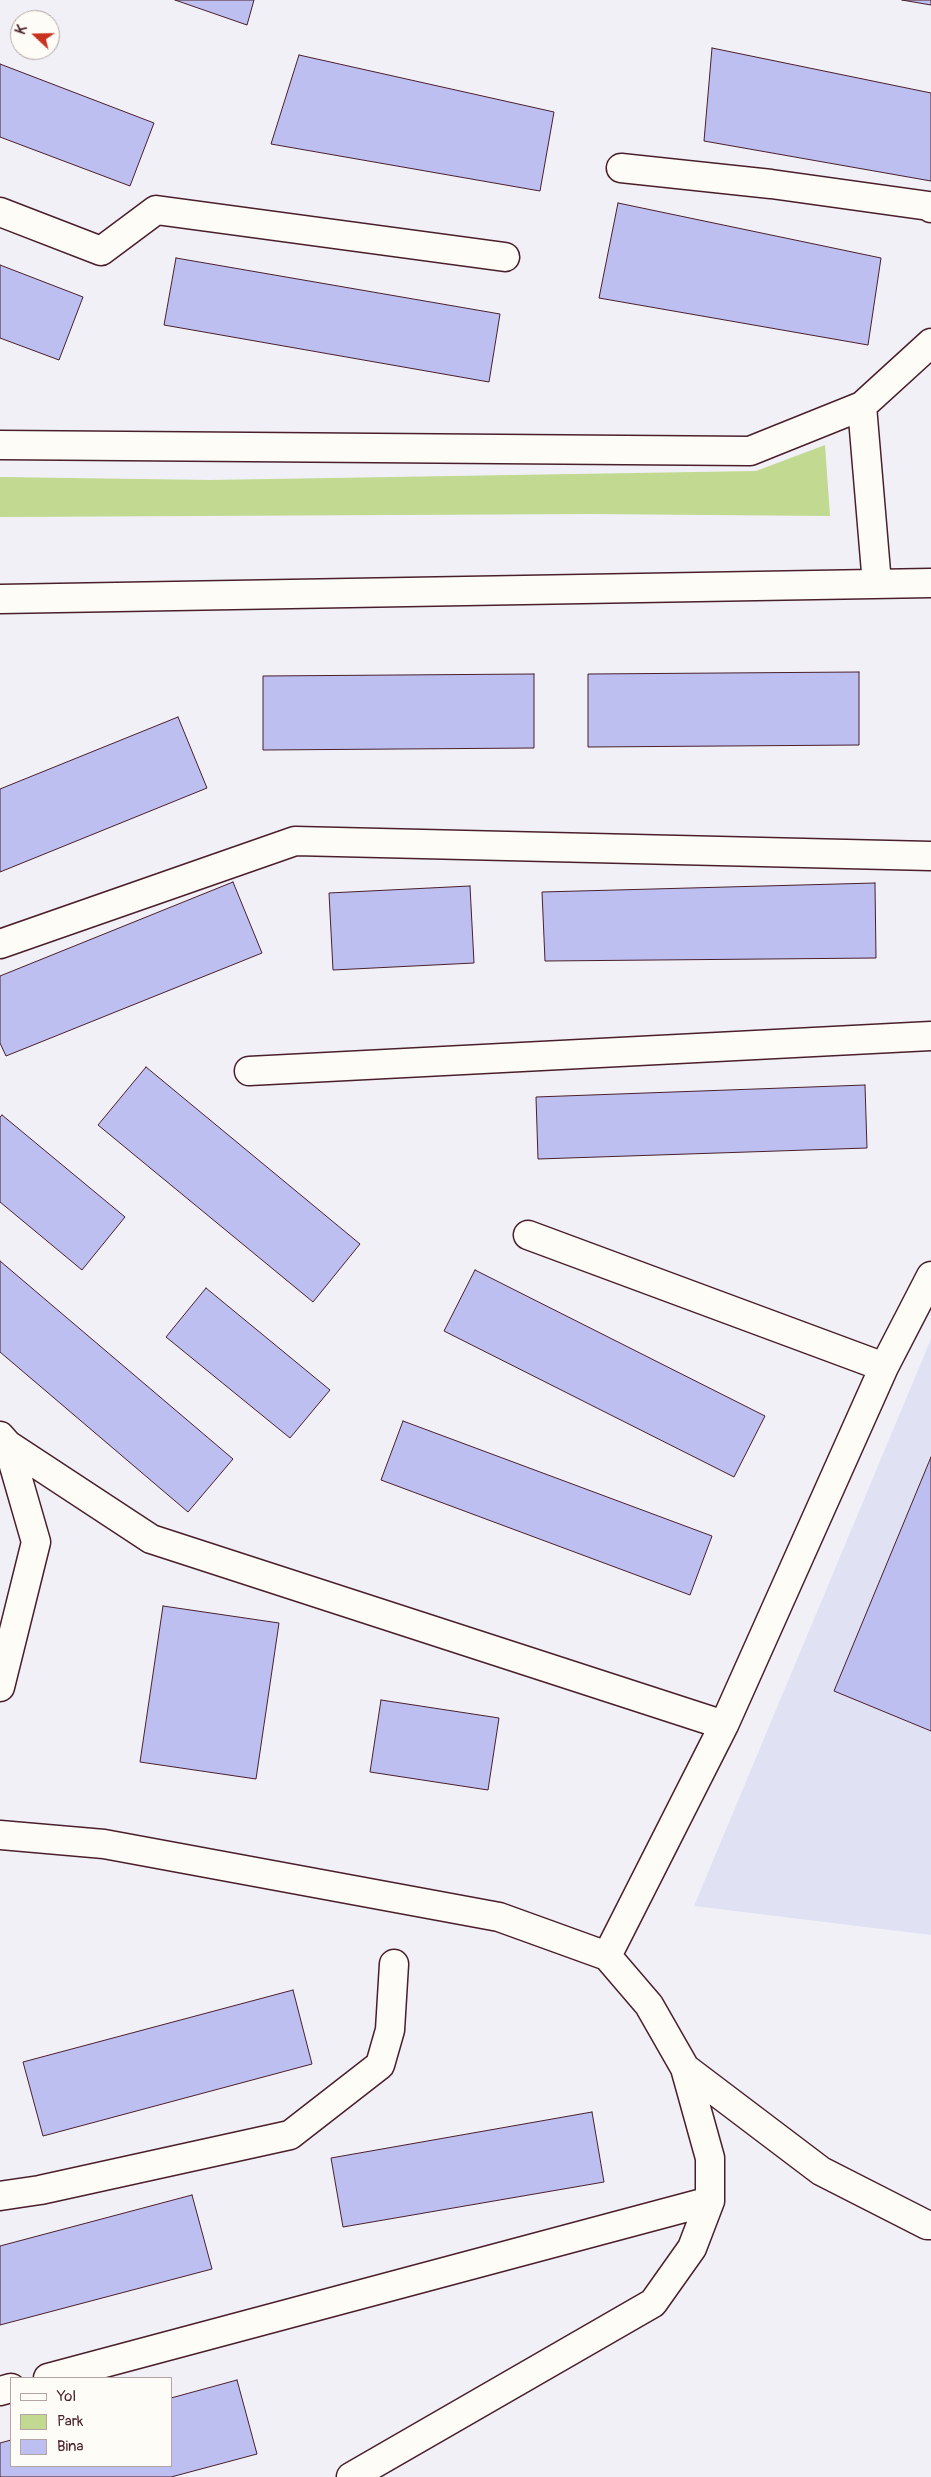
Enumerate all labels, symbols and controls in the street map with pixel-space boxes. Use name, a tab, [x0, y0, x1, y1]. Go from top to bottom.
north arrow	[10, 10, 60, 60]
text: K	[12, 23, 31, 37]
legend	[10, 2377, 172, 2467]
text: Yol	[57, 2387, 76, 2406]
text: Park	[57, 2412, 83, 2431]
text: Bina	[57, 2437, 83, 2456]

